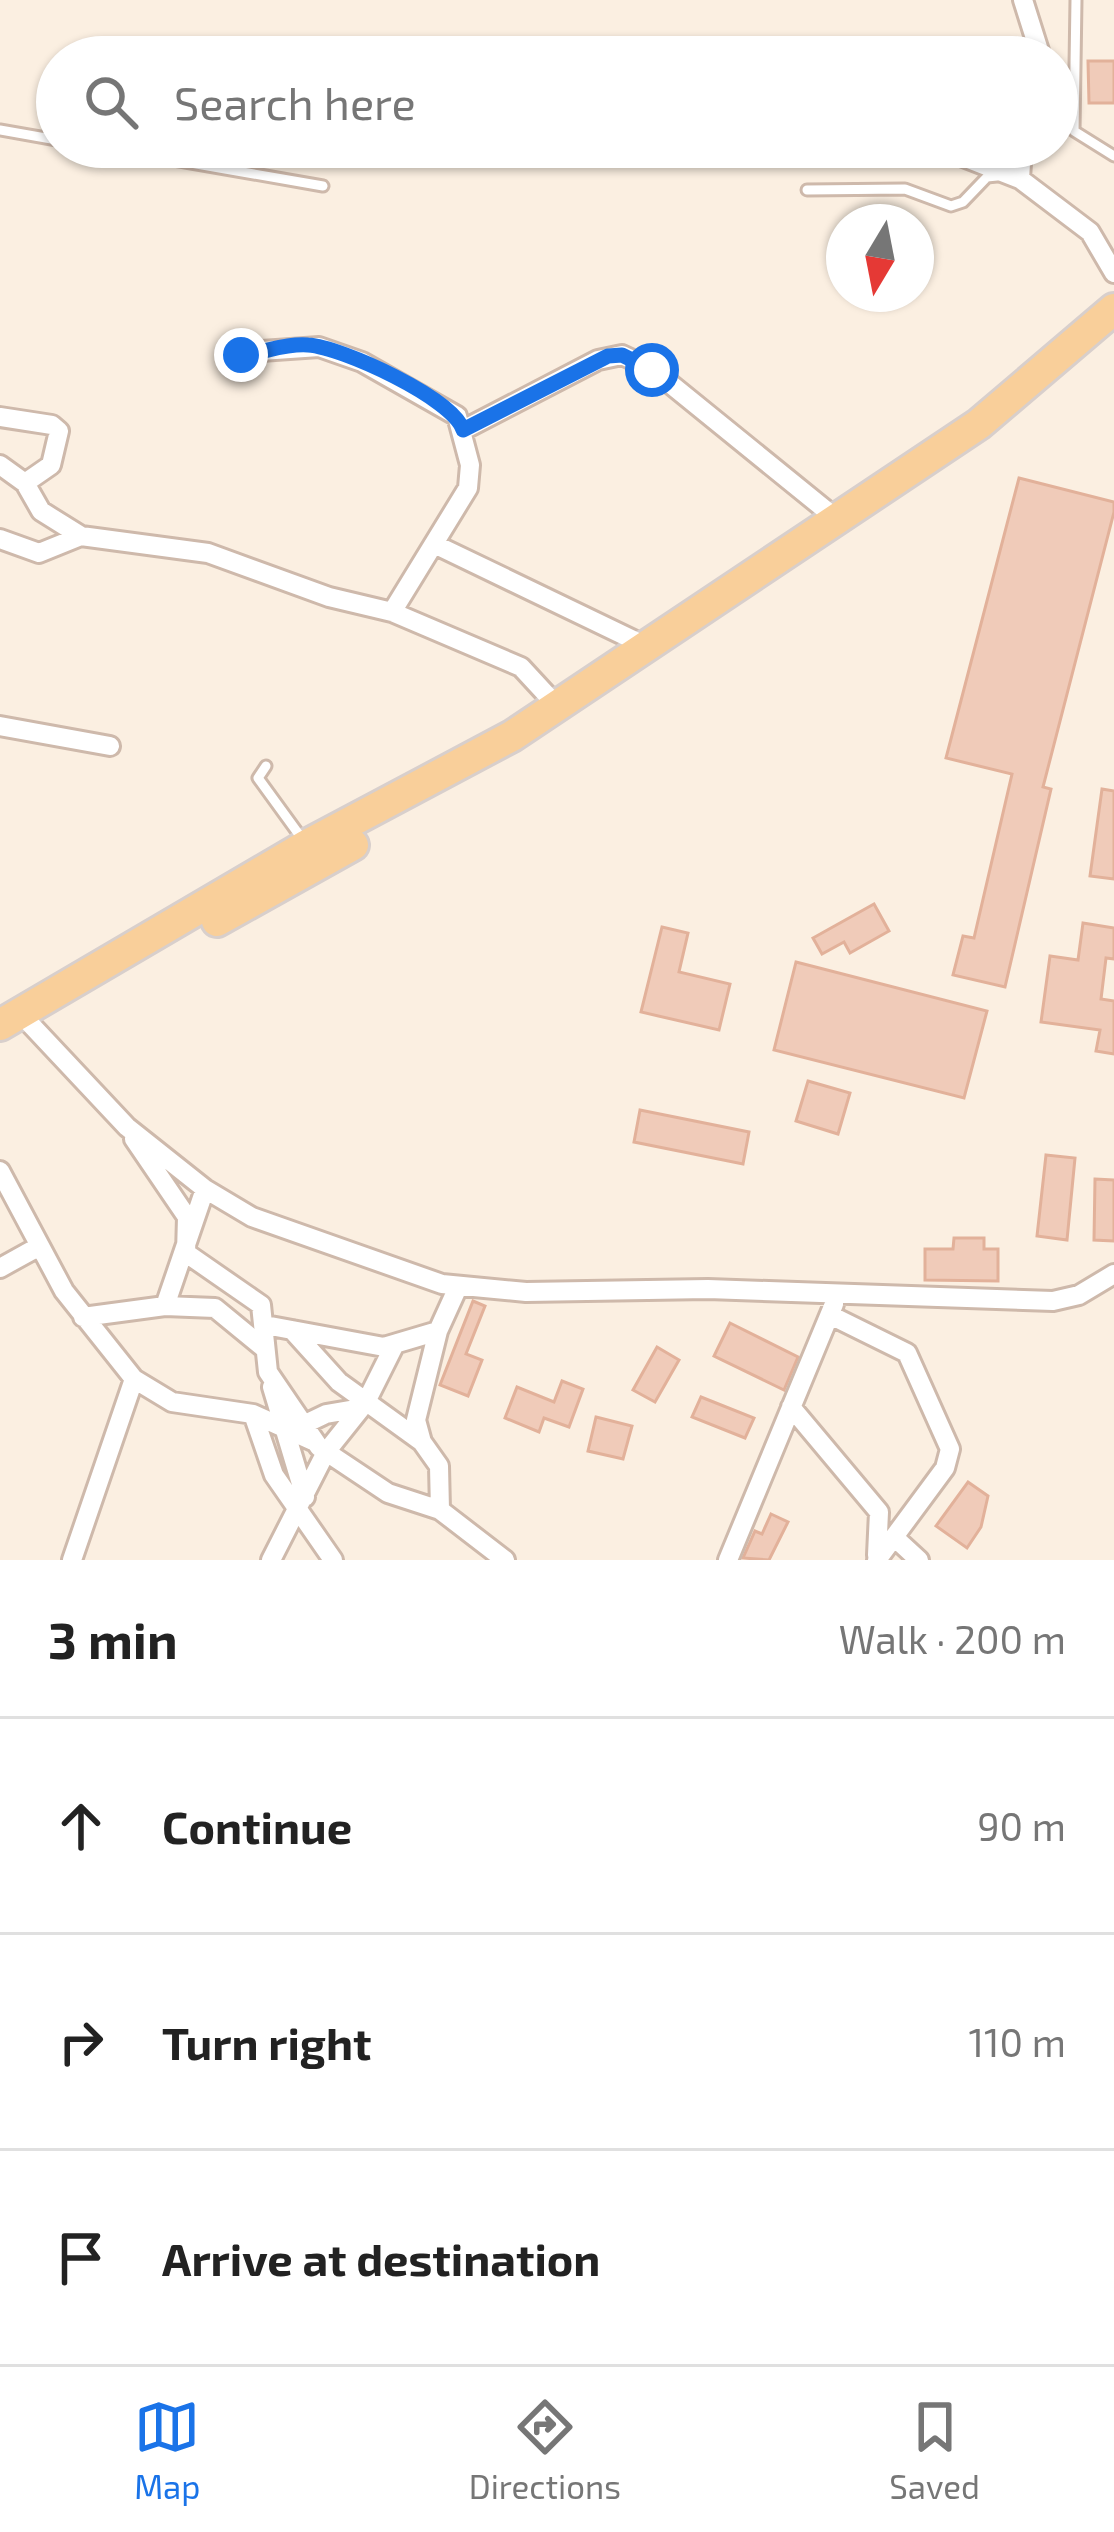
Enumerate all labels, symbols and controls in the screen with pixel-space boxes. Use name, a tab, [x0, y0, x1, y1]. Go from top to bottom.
search box	[36, 36, 1078, 168]
icon: search	[78, 69, 144, 135]
text: Search here	[174, 75, 416, 129]
north arrow	[826, 204, 934, 312]
route end	[214, 328, 268, 382]
route start	[625, 343, 679, 397]
text: 3 min	[48, 1608, 178, 1669]
text: Walk · 200 m	[839, 1615, 1066, 1662]
icon: ahead	[48, 1793, 114, 1859]
text: Continue	[162, 1799, 352, 1853]
text: 90 m	[977, 1802, 1066, 1849]
icon: right	[48, 2009, 114, 2075]
text: Turn right	[162, 2015, 371, 2069]
text: 110 m	[969, 2018, 1066, 2065]
icon: arrive	[48, 2225, 114, 2291]
text: Arrive at destination	[162, 2231, 600, 2285]
tab: Map	[134, 2394, 200, 2506]
tab: Directions	[469, 2394, 621, 2506]
tab: Saved	[889, 2394, 980, 2506]

